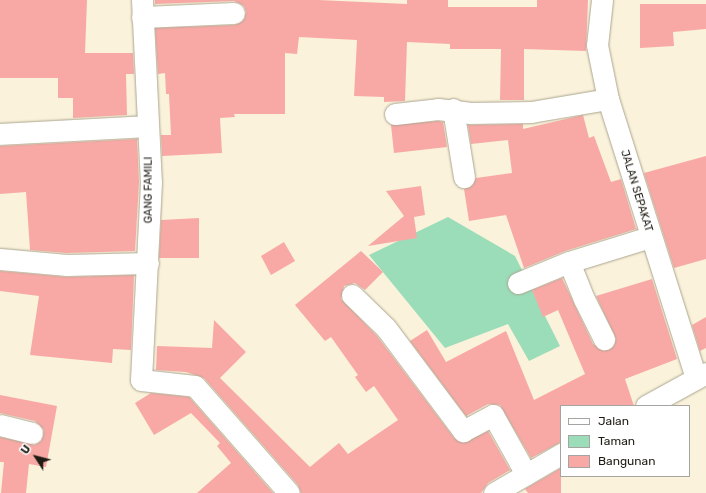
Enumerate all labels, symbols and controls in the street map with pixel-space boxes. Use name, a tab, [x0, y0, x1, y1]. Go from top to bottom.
street label: JALAN SEPAKAT	[617, 148, 655, 234]
street label: GANG FAMILI	[142, 157, 156, 223]
legend	[560, 405, 690, 477]
text: Jalan	[598, 414, 629, 428]
text: Taman	[598, 434, 635, 448]
north arrow	[16, 437, 56, 477]
text: U	[18, 443, 33, 457]
text: Bangunan	[598, 454, 655, 468]

